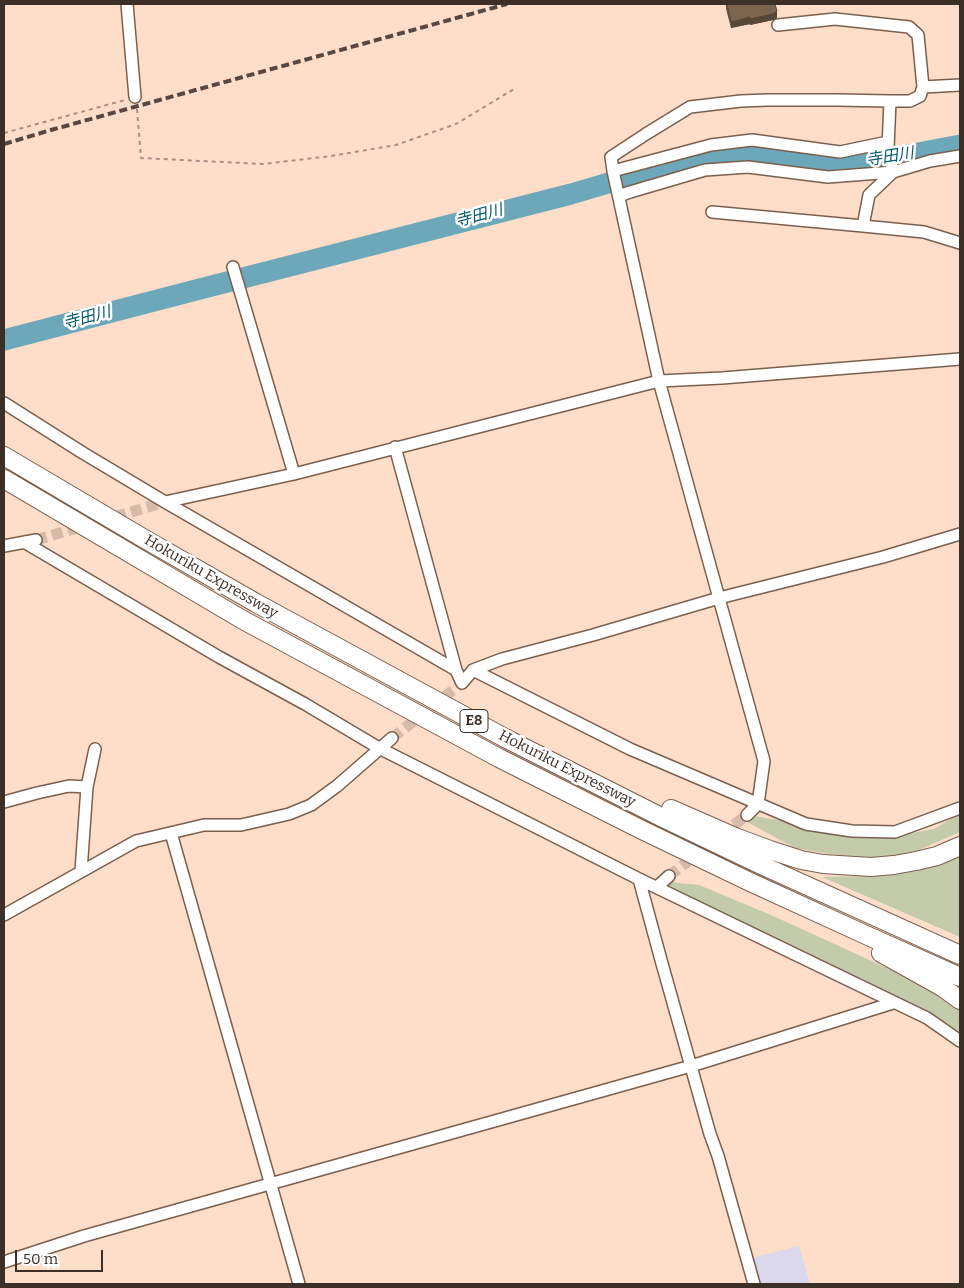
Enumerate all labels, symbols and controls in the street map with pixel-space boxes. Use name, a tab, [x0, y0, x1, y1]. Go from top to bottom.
water label: 寺田川	[865, 144, 915, 170]
water label: 寺田川	[453, 201, 505, 231]
water label: 寺田川	[61, 303, 113, 333]
street label: Hokuriku Expressway	[141, 531, 281, 623]
road number: E8	[460, 709, 488, 732]
street label: Hokuriku Expressway	[496, 727, 638, 811]
scale bar	[18, 1240, 105, 1272]
text: 50 m	[23, 1250, 58, 1268]

